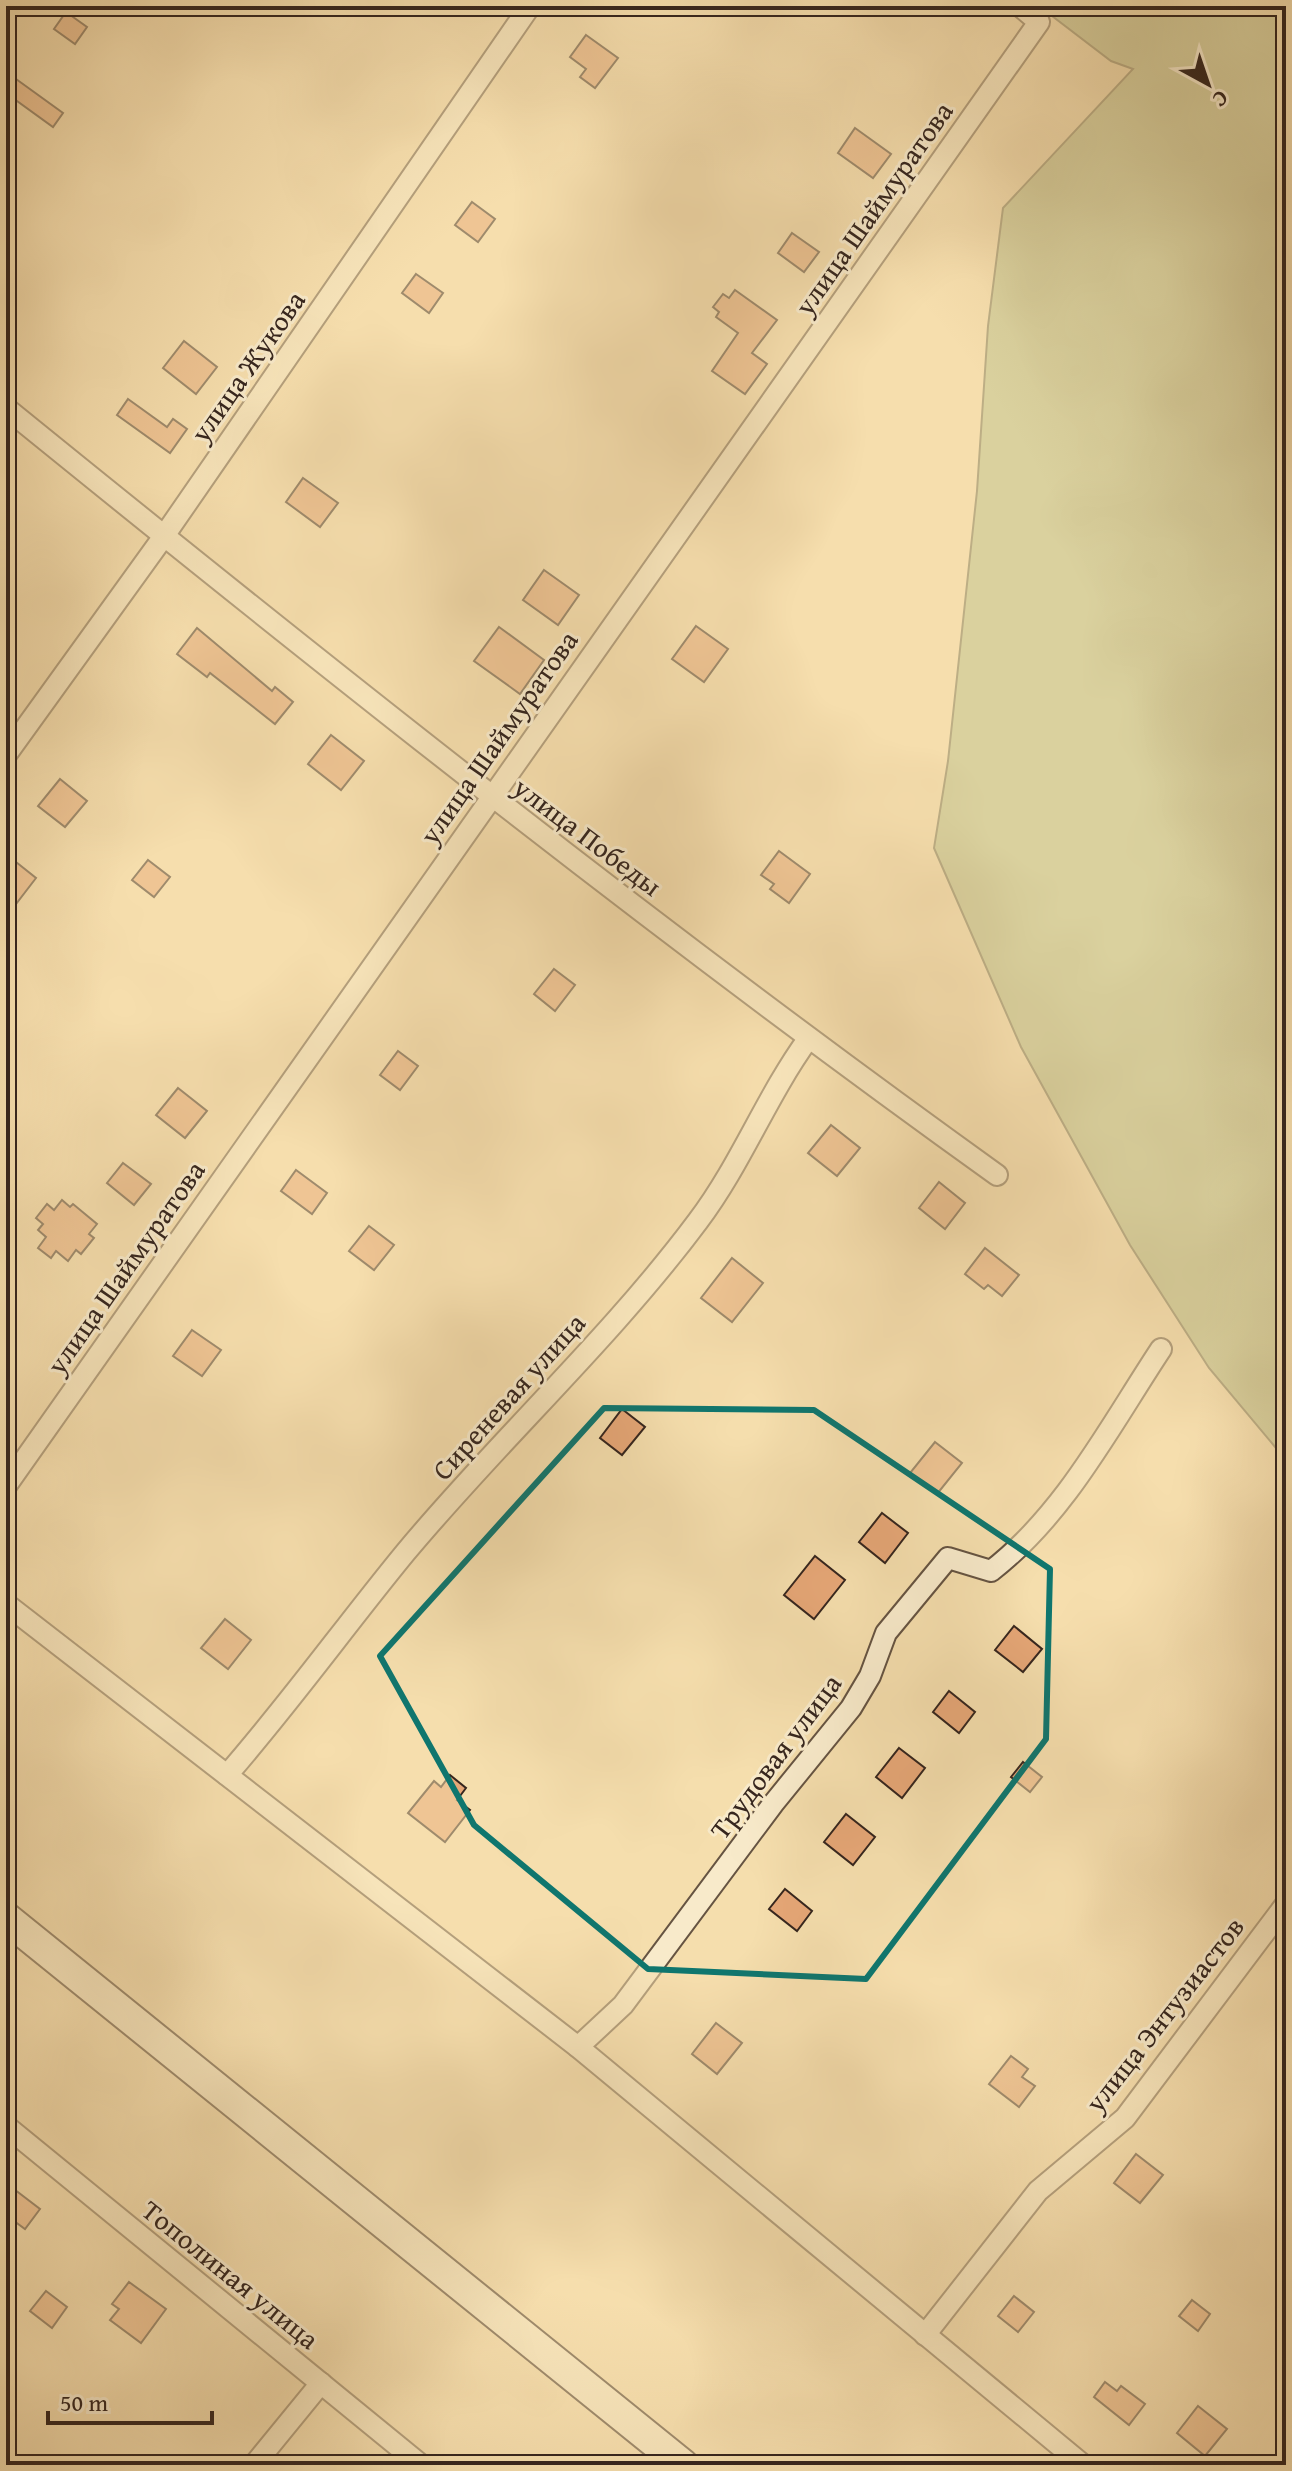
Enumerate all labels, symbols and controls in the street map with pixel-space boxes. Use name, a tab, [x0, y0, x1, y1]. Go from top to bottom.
north arrow	[1168, 44, 1248, 124]
text: С	[1206, 83, 1236, 116]
street label: улица Шаймуратова	[783, 92, 963, 324]
street label: улица Жукова	[179, 281, 315, 451]
street label: улица Шаймуратова	[408, 621, 588, 853]
street label: улица Победы	[504, 766, 671, 905]
street label: улица Шаймуратова	[35, 1151, 215, 1383]
street label: Сиреневая улица	[422, 1303, 595, 1489]
street label: Трудовая улица	[699, 1664, 851, 1847]
street label: улица Энтузиастов	[1074, 1908, 1253, 2121]
street label: Тополиная улица	[134, 2190, 329, 2359]
scale bar	[48, 2375, 212, 2425]
text: 50 m	[60, 2385, 108, 2420]

